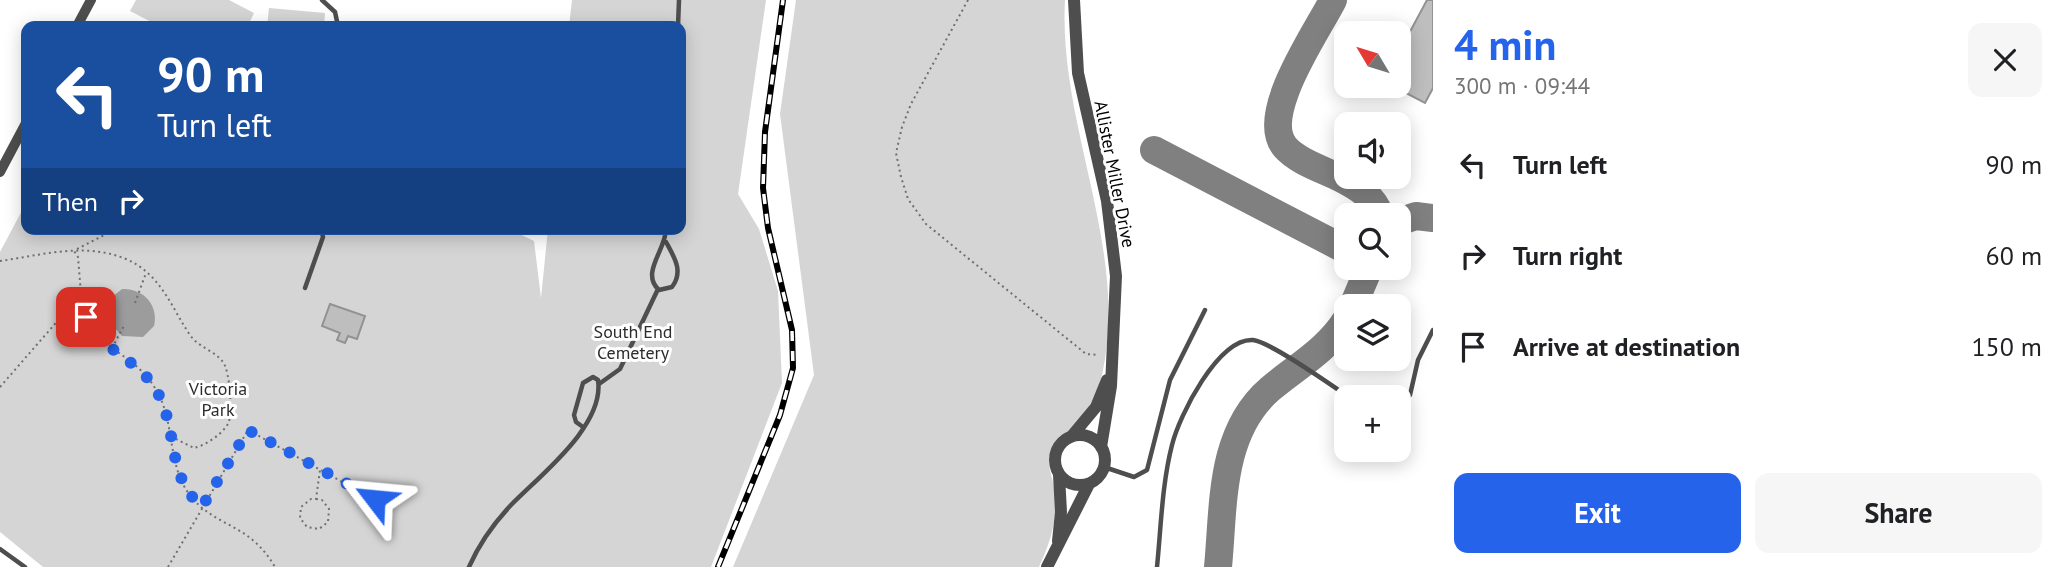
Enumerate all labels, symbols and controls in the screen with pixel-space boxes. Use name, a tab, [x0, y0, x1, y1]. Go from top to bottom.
text: 4 min	[1454, 17, 1556, 72]
north arrow	[1334, 21, 1410, 98]
map controls	[1334, 21, 1411, 462]
button: close	[1968, 23, 2042, 97]
text: 90 m	[157, 42, 264, 106]
icon: left	[42, 49, 133, 140]
text: 300 m · 09:44	[1454, 71, 1590, 100]
street label: Allister Miller Drive	[1089, 98, 1141, 250]
text: Turn left	[157, 104, 272, 146]
button: sound	[1334, 112, 1411, 189]
icon: left	[1454, 146, 1492, 184]
text: Turn left	[1513, 148, 1607, 181]
text: 90 m	[1986, 148, 2042, 181]
icon: right	[112, 182, 150, 220]
text: Then	[42, 185, 98, 218]
button: search	[1334, 203, 1411, 280]
icon: right	[1454, 237, 1492, 275]
text: Turn right	[1513, 239, 1622, 272]
text: 60 m	[1986, 239, 2042, 272]
pin	[56, 287, 116, 347]
button: layers	[1334, 294, 1411, 371]
icon: arrive	[67, 298, 105, 336]
park label: South End Cemetery	[594, 320, 672, 364]
icon: arrive	[1454, 328, 1492, 366]
text: Arrive at destination	[1513, 330, 1740, 363]
text: 150 m	[1971, 330, 2042, 363]
park label: Victoria Park	[188, 377, 247, 421]
button: +	[1334, 385, 1411, 462]
position arrow	[338, 462, 412, 536]
button: Exit	[1454, 473, 1741, 553]
button: Share	[1755, 473, 2042, 553]

